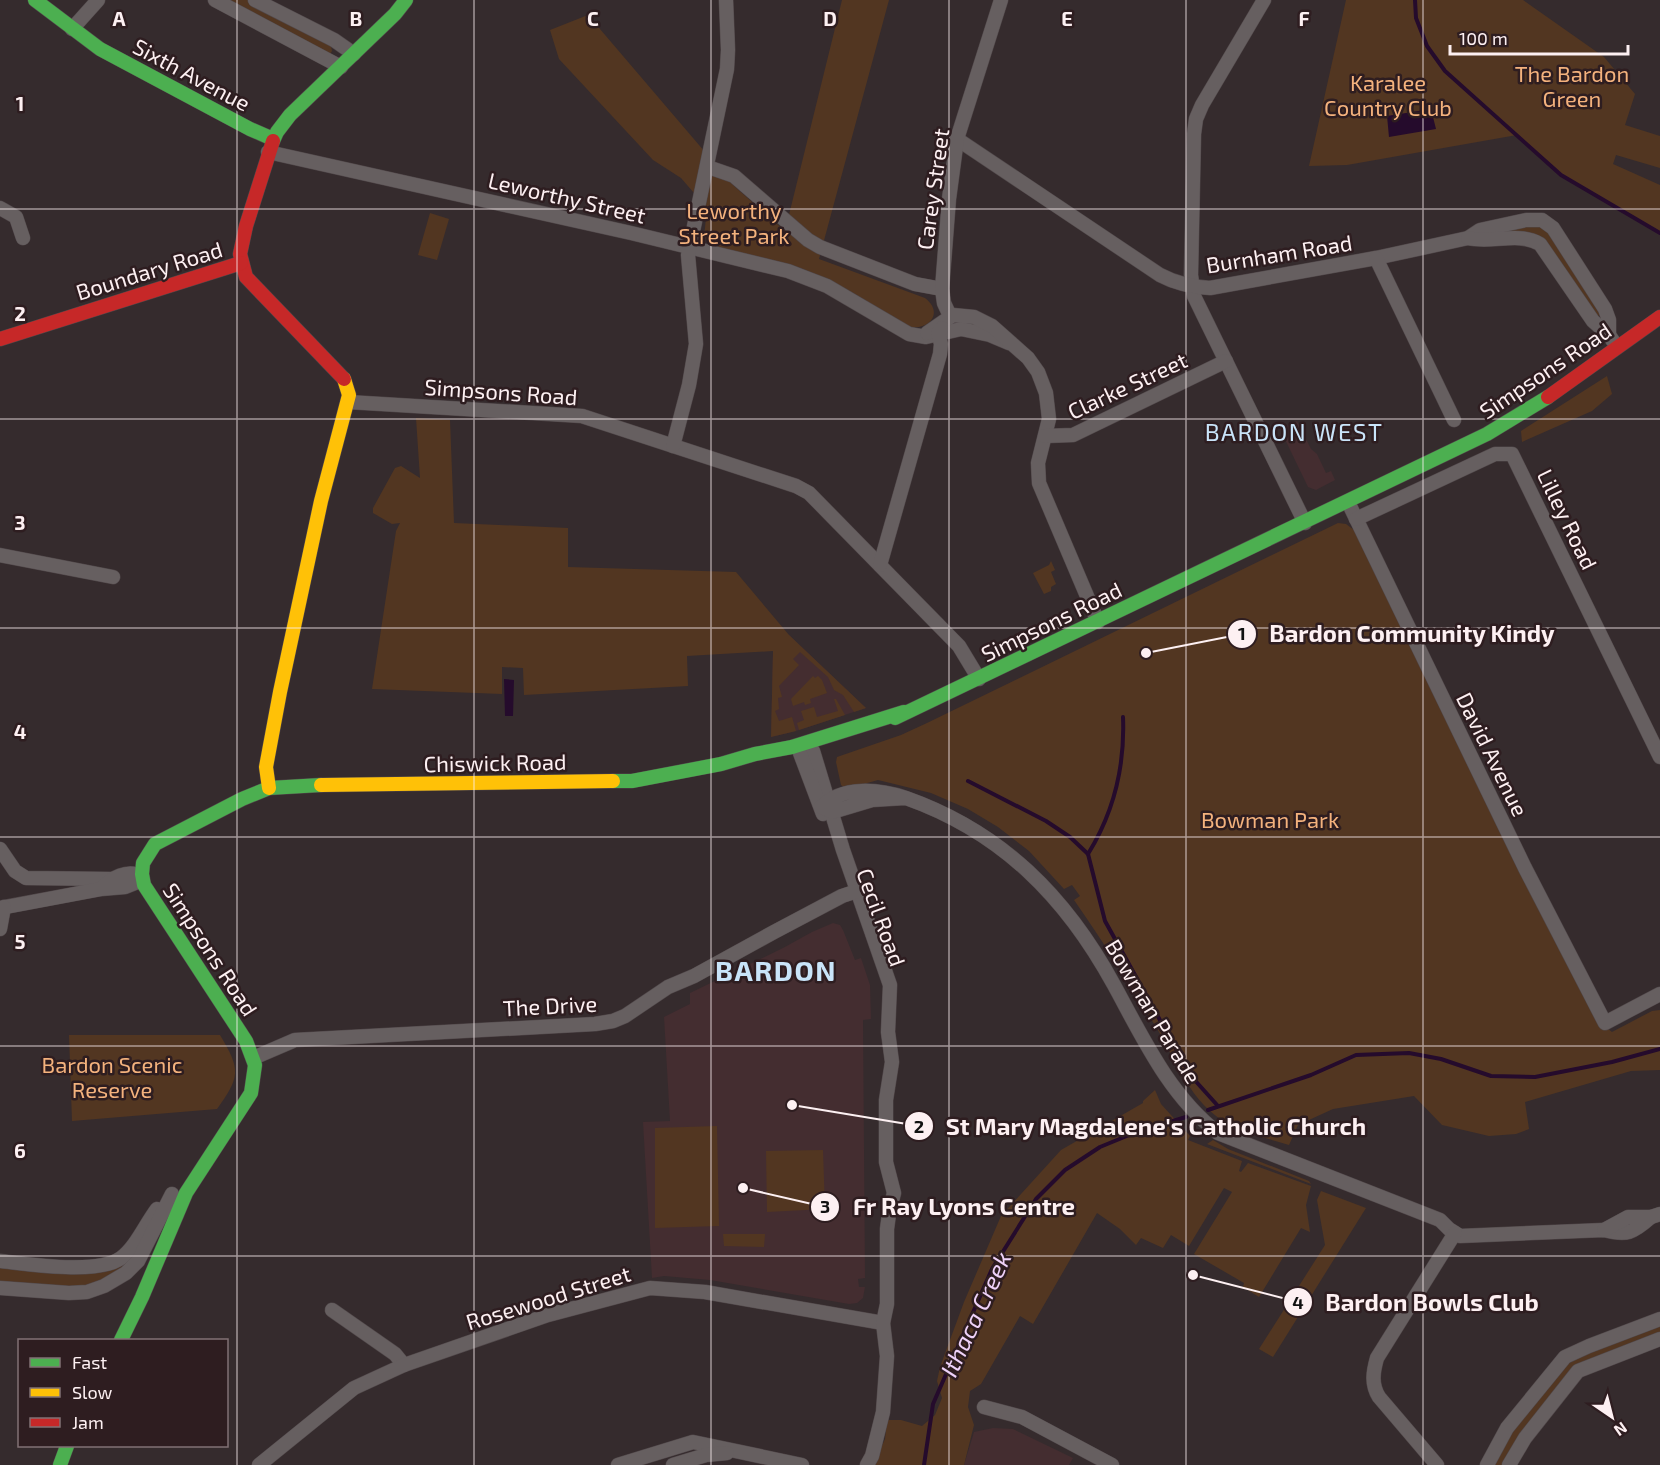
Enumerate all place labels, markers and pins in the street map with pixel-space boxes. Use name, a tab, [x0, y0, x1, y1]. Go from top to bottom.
callout: Bardon Community Kindy	[1227, 613, 1567, 655]
callout: St Mary Magdalene's Catholic Church	[904, 1105, 1379, 1147]
callout: Fr Ray Lyons Centre	[810, 1186, 1088, 1228]
callout: Bardon Bowls Club	[1283, 1281, 1551, 1323]

